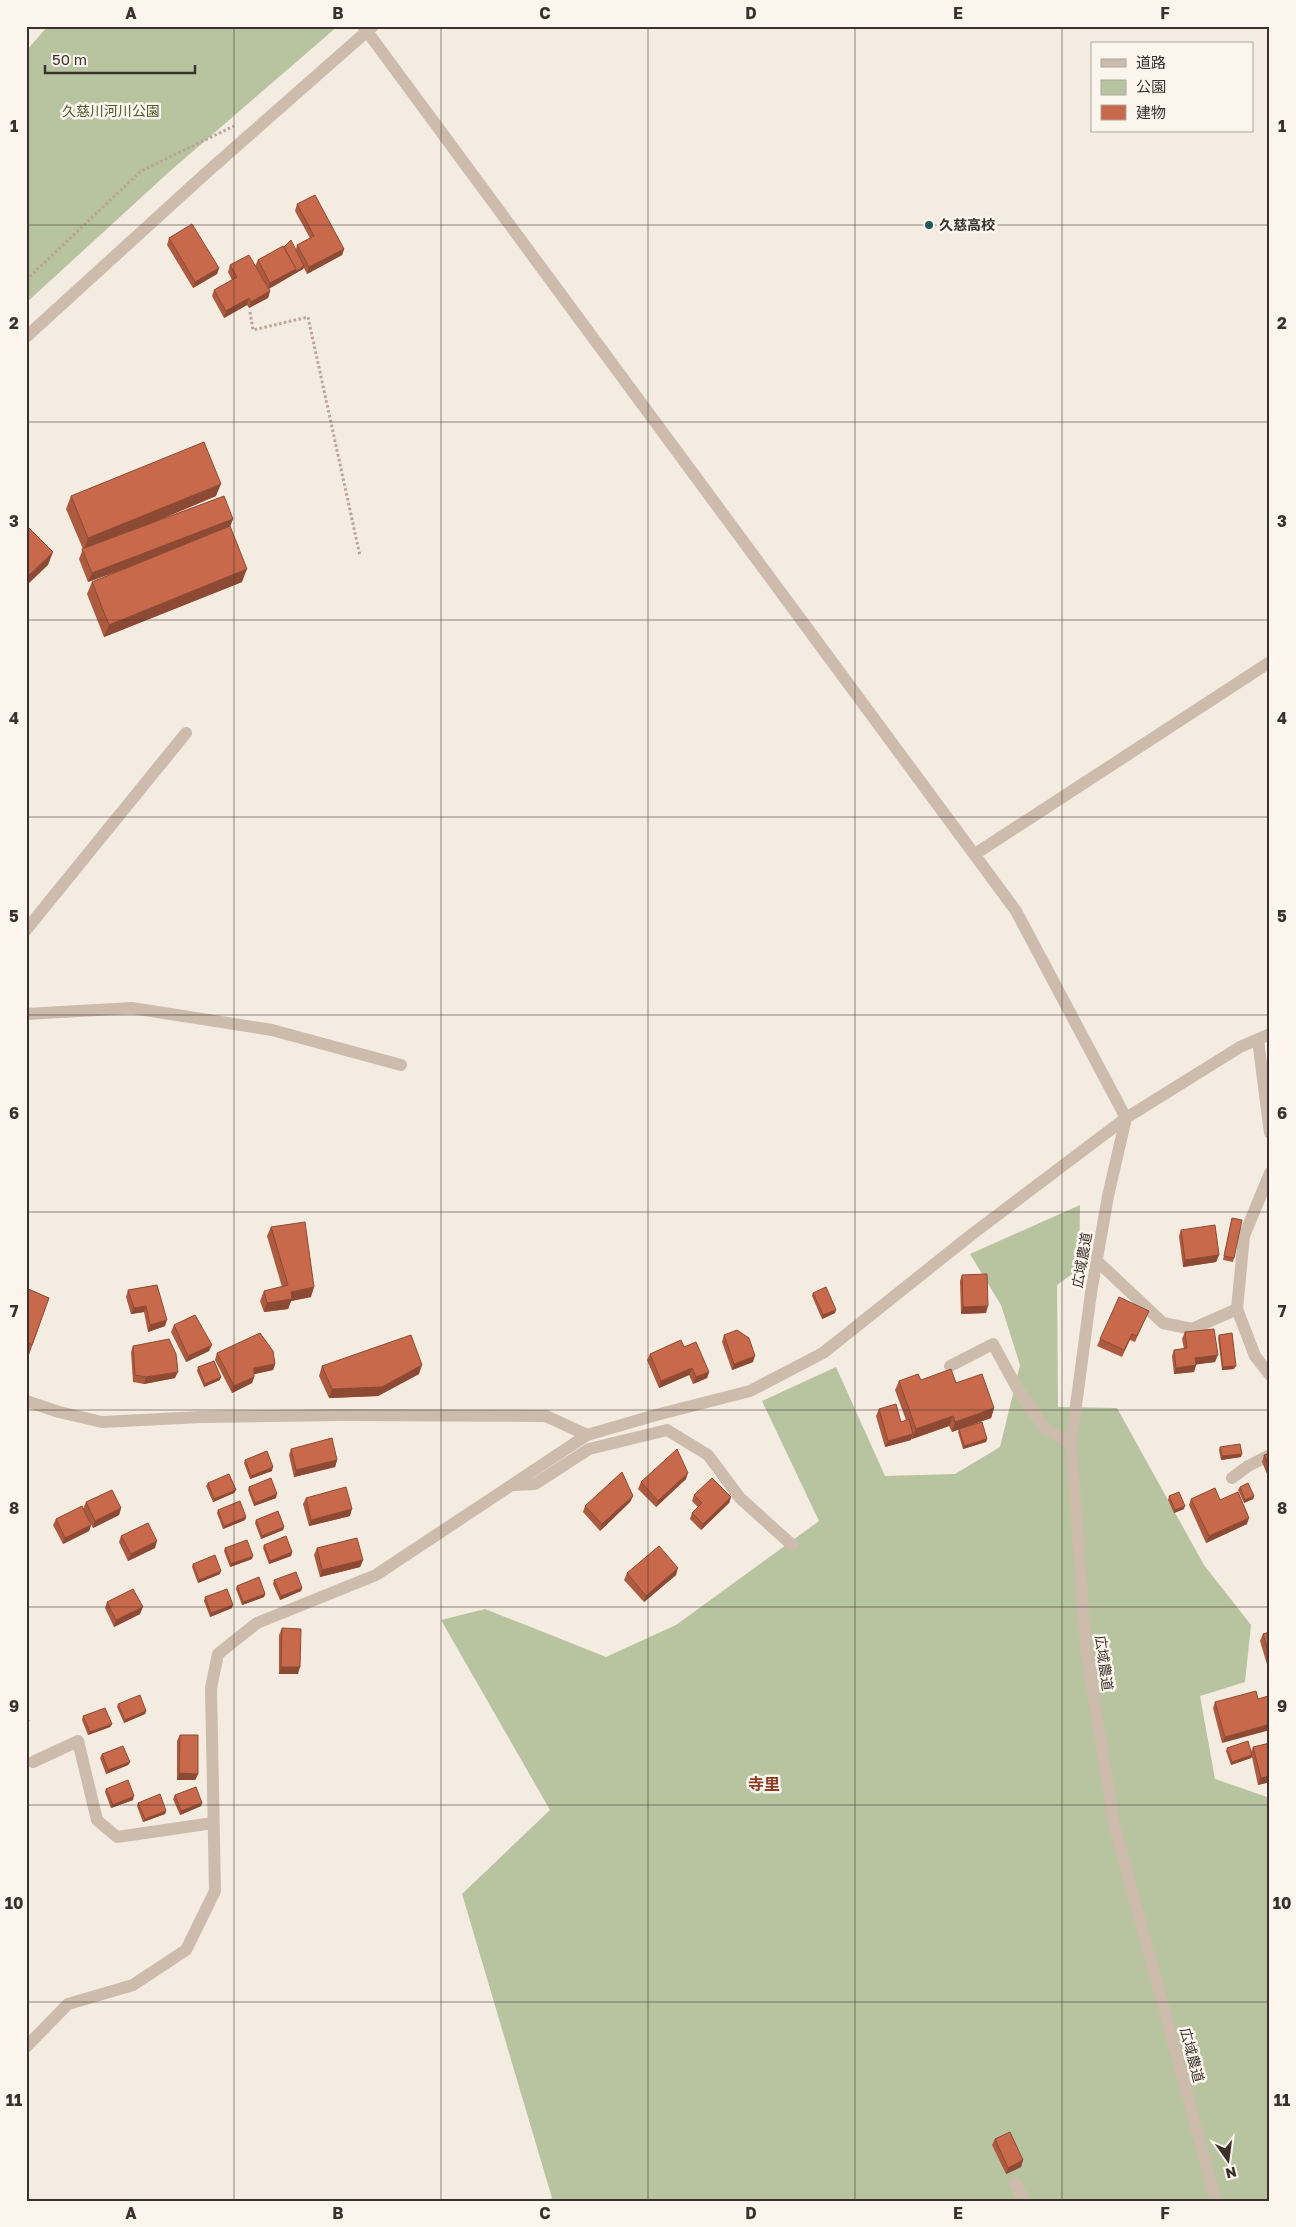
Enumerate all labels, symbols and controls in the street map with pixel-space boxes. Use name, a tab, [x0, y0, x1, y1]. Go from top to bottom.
text: A	[125, 3, 137, 23]
text: B	[332, 3, 344, 23]
text: C	[539, 3, 551, 23]
text: D	[745, 3, 757, 23]
text: E	[953, 3, 963, 23]
text: F	[1160, 3, 1170, 23]
scale bar	[45, 42, 195, 74]
legend	[1091, 42, 1254, 132]
text: 50 m	[52, 50, 87, 68]
text: 道路	[1136, 53, 1166, 71]
text: 公園	[1136, 77, 1166, 95]
park label: 久慈川河川公園	[62, 102, 160, 119]
text: 建物	[1136, 103, 1166, 121]
text: 1	[10, 116, 18, 136]
text: 1	[1278, 116, 1286, 136]
place label: 久慈高校	[939, 216, 995, 233]
marker: 久慈高校	[923, 219, 935, 231]
text: 2	[9, 313, 19, 333]
text: 2	[1277, 313, 1287, 333]
text: 3	[9, 511, 19, 531]
text: 3	[1277, 511, 1287, 531]
text: 4	[9, 708, 19, 728]
text: 4	[1277, 708, 1287, 728]
text: 5	[9, 906, 19, 926]
text: 5	[1277, 906, 1287, 926]
text: 6	[9, 1103, 19, 1123]
text: 6	[1277, 1103, 1287, 1123]
street label: 広域農道	[1068, 1231, 1095, 1289]
text: 7	[10, 1301, 19, 1321]
text: 7	[1278, 1301, 1287, 1321]
text: 8	[9, 1498, 19, 1518]
text: 8	[1277, 1498, 1287, 1518]
street label: 広域農道	[1092, 1634, 1117, 1692]
text: 9	[9, 1696, 19, 1716]
text: 9	[1277, 1696, 1287, 1716]
district label: 寺里	[748, 1774, 780, 1794]
text: 10	[5, 1893, 23, 1913]
text: 10	[1273, 1893, 1291, 1913]
street label: 広域農道	[1177, 2026, 1208, 2084]
text: 11	[6, 2090, 22, 2110]
text: 11	[1274, 2090, 1290, 2110]
north arrow	[1204, 2134, 1254, 2184]
text: N	[1224, 2164, 1238, 2183]
text: A	[125, 2203, 137, 2223]
text: B	[332, 2203, 344, 2223]
text: C	[539, 2203, 551, 2223]
text: D	[745, 2203, 757, 2223]
text: E	[953, 2203, 963, 2223]
text: F	[1160, 2203, 1170, 2223]

